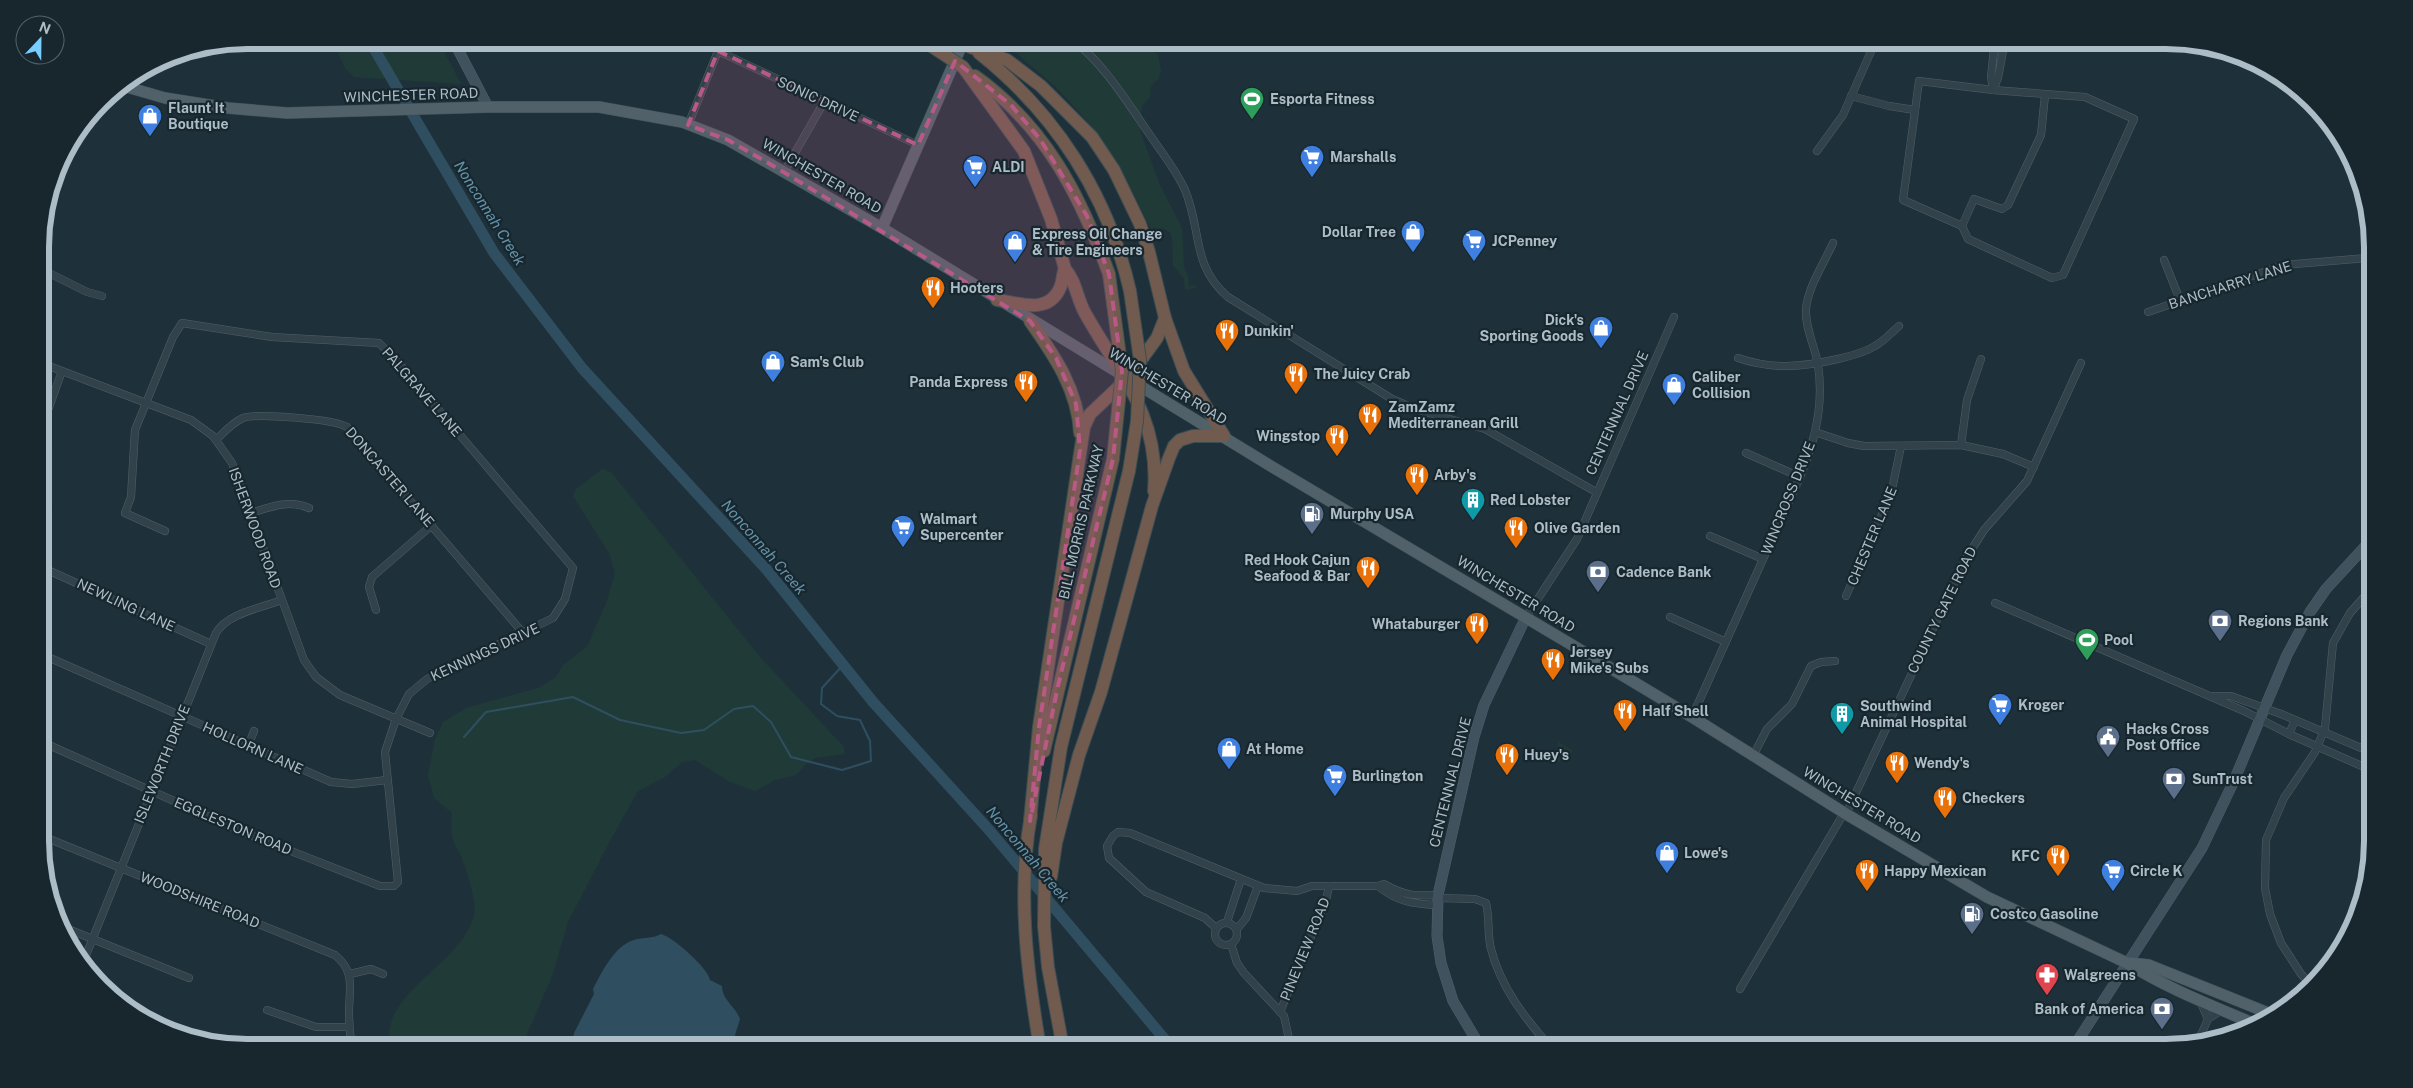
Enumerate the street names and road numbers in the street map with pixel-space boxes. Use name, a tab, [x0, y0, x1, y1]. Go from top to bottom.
street label: SONIC DRIVE	[775, 73, 861, 125]
street label: WINCHESTER ROAD	[343, 85, 479, 105]
street label: WINCHESTER ROAD	[760, 135, 884, 217]
street label: BANCHARRY LANE	[2167, 258, 2293, 312]
street label: PALGRAVE LANE	[379, 344, 465, 440]
street label: WINCHESTER ROAD	[1106, 344, 1230, 428]
street label: CENTENNIAL DRIVE	[1582, 349, 1652, 477]
street label: DONCASTER LANE	[343, 424, 437, 530]
street label: WINCROSS DRIVE	[1758, 439, 1818, 557]
street label: BILL MORRIS PARKWAY	[1055, 443, 1107, 601]
street label: ISHERWOOD ROAD	[226, 465, 284, 591]
street label: CHESTER LANE	[1844, 484, 1900, 588]
street label: COUNTY GATE ROAD	[1904, 544, 1980, 676]
street label: WINCHESTER ROAD	[1454, 552, 1578, 636]
street label: NEWLING LANE	[74, 575, 178, 635]
street label: KENNINGS DRIVE	[428, 620, 542, 684]
street label: ISLEWORTH DRIVE	[131, 702, 193, 826]
street label: CENTENNIAL DRIVE	[1426, 715, 1474, 849]
street label: HOLLORN LANE	[200, 719, 306, 777]
street label: WINCHESTER ROAD	[1800, 763, 1924, 847]
street label: EGGLESTON ROAD	[172, 794, 294, 858]
street label: WOODSHIRE ROAD	[138, 869, 262, 931]
street label: PINEVIEW ROAD	[1277, 895, 1333, 1003]

